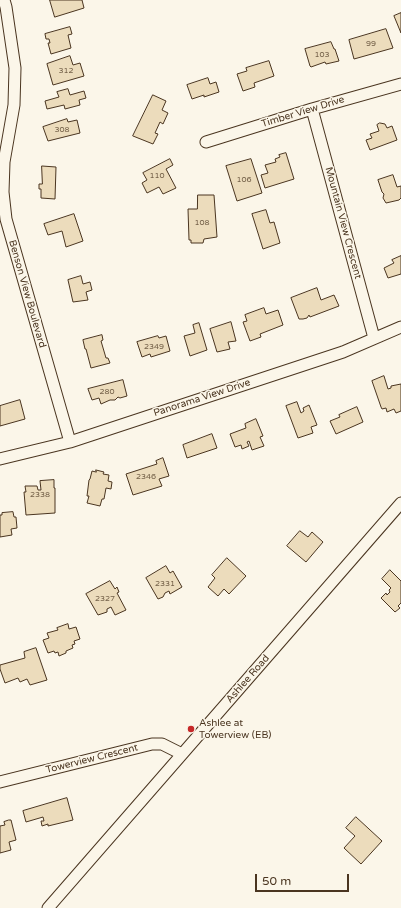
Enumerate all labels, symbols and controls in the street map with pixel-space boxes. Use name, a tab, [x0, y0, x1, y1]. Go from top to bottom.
house number: 99	[366, 39, 376, 49]
house number: 103	[314, 50, 330, 60]
house number: 312	[58, 66, 74, 76]
street label: Timber View Drive	[260, 94, 346, 130]
house number: 308	[54, 125, 70, 135]
street label: Mountain View Crescent	[322, 166, 364, 280]
house number: 110	[149, 171, 165, 181]
house number: 106	[236, 175, 252, 185]
house number: 108	[194, 218, 210, 228]
street label: Benson View Boulevard	[6, 239, 48, 349]
house number: 2349	[144, 342, 164, 352]
street label: Panorama View Drive	[152, 377, 252, 419]
house number: 280	[99, 387, 115, 397]
house number: 2346	[136, 472, 156, 482]
house number: 2338	[30, 490, 50, 500]
house number: 2331	[155, 579, 175, 589]
house number: 2327	[95, 594, 115, 604]
street label: Ashlee Road	[224, 652, 272, 706]
place label: Ashlee at Towerview (EB)	[199, 717, 271, 740]
marker: Ashlee at Towerview (EB)	[186, 724, 196, 734]
street label: Towerview Crescent	[45, 742, 139, 776]
scale bar	[257, 866, 351, 892]
text: 50 m	[262, 874, 291, 888]

